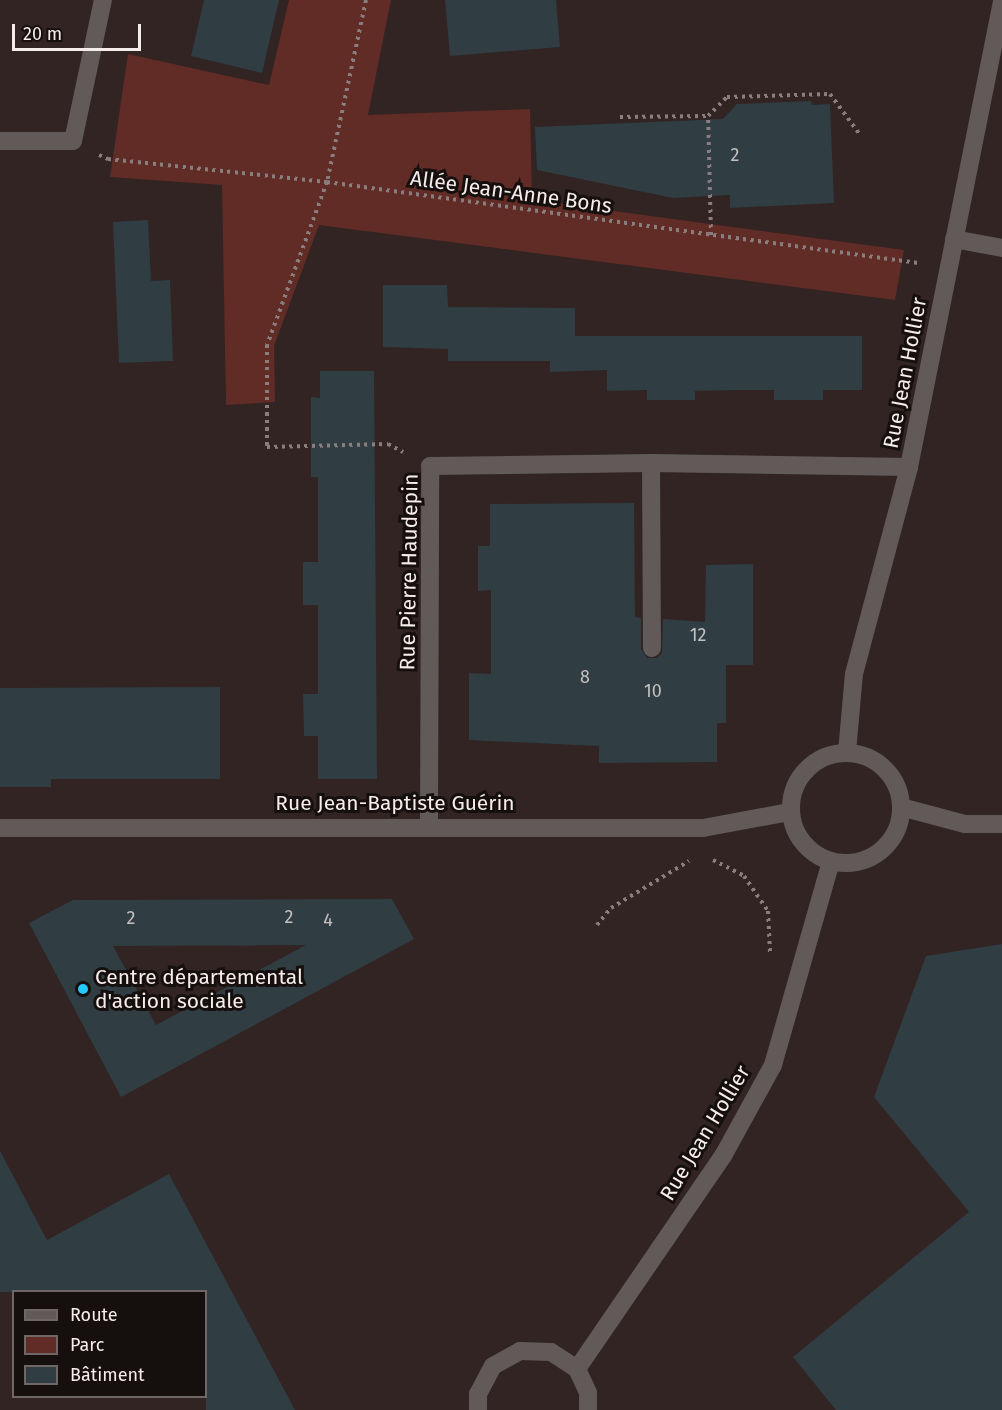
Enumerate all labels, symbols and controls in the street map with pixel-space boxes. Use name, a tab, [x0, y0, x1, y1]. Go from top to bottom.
scale bar	[15, 12, 144, 50]
text: 20 m	[23, 23, 62, 45]
house number: 2	[731, 144, 739, 166]
street label: Allée Jean-Anne Bons	[409, 165, 613, 219]
street label: Rue Jean Hollier	[878, 295, 932, 451]
street label: Rue Pierre Haudepin	[395, 473, 423, 671]
house number: 12	[690, 624, 706, 646]
house number: 8	[580, 666, 590, 688]
house number: 10	[644, 680, 662, 702]
street label: Rue Jean-Baptiste Guérin	[275, 790, 515, 816]
house number: 2	[285, 906, 293, 928]
house number: 2	[127, 907, 135, 929]
house number: 4	[323, 909, 333, 931]
place label: Centre départemental d'action sociale	[95, 964, 303, 1014]
marker: Centre départemental d'action sociale	[76, 982, 90, 996]
street label: Rue Jean Hollier	[655, 1061, 755, 1205]
legend	[12, 1290, 207, 1398]
text: Route	[70, 1304, 118, 1326]
text: Parc	[70, 1334, 104, 1356]
text: Bâtiment	[70, 1364, 145, 1386]

